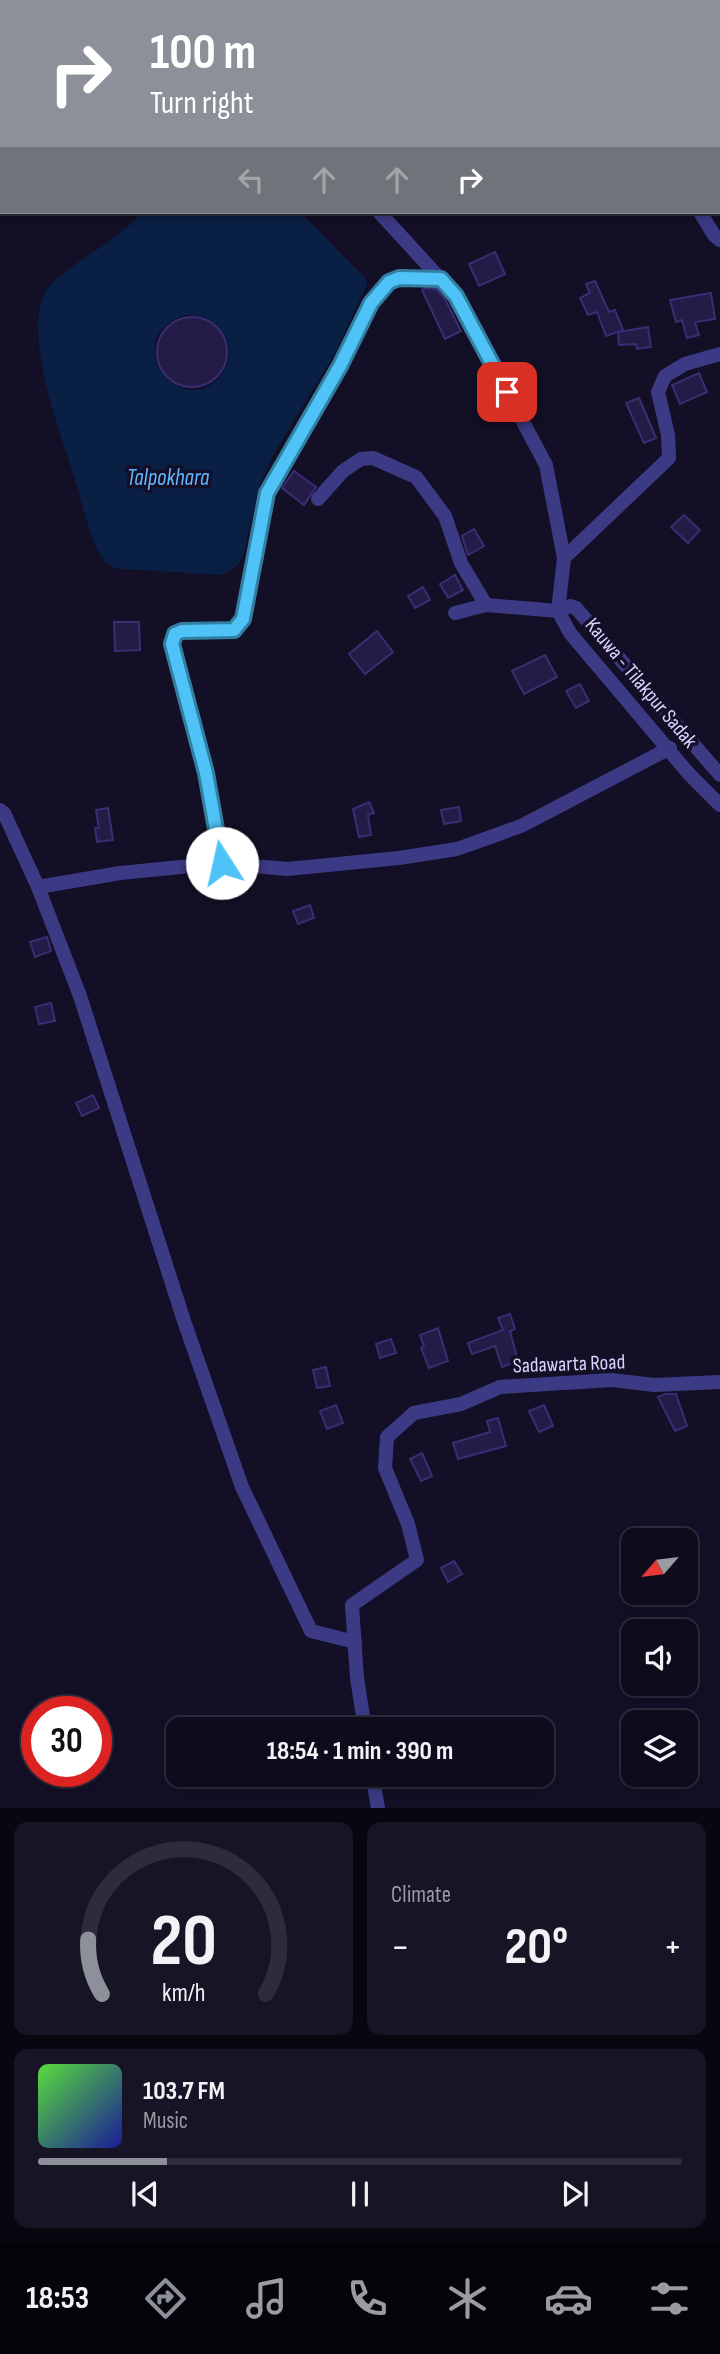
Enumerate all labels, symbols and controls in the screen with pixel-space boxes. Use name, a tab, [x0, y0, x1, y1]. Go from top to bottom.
text: 100 m	[150, 24, 256, 83]
icon: right	[35, 28, 126, 119]
text: Turn right	[150, 84, 254, 123]
icon: left	[232, 161, 270, 199]
icon: ahead	[305, 161, 343, 199]
icon: ahead	[378, 161, 416, 199]
icon: right	[451, 161, 489, 199]
pin	[477, 362, 537, 422]
icon: arrive	[488, 373, 526, 411]
water label: Talpokhara	[127, 464, 210, 492]
street label: Kauwa - Tilakpur Sadak	[580, 613, 702, 753]
position arrow	[185, 826, 259, 900]
street label: Sadawarta Road	[512, 1350, 626, 1378]
north arrow	[621, 1528, 698, 1605]
map controls	[621, 1528, 698, 1787]
button: sound	[621, 1619, 698, 1696]
speed limit sign: 30	[21, 1696, 112, 1787]
button: layers	[621, 1710, 698, 1787]
text: 18:54 · 1 min · 390 m	[267, 1736, 453, 1767]
text: Climate	[391, 1881, 451, 1909]
text: 20	[150, 1899, 217, 1987]
text: 20°	[505, 1916, 568, 1979]
text: −	[391, 1925, 410, 1970]
text: +	[663, 1925, 682, 1970]
text: km/h	[162, 1978, 205, 2009]
text: 103.7 FM	[143, 2076, 225, 2107]
text: Music	[143, 2107, 188, 2135]
icon: previous	[126, 2175, 164, 2213]
icon: pause	[341, 2175, 379, 2213]
icon: next	[556, 2175, 594, 2213]
icon: directions	[141, 2274, 190, 2323]
icon: music	[242, 2274, 291, 2323]
icon: phone	[343, 2274, 392, 2323]
icon: climate	[443, 2274, 492, 2323]
icon: car	[544, 2274, 593, 2323]
icon: filters	[645, 2274, 694, 2323]
text: 18:53	[26, 2279, 89, 2318]

